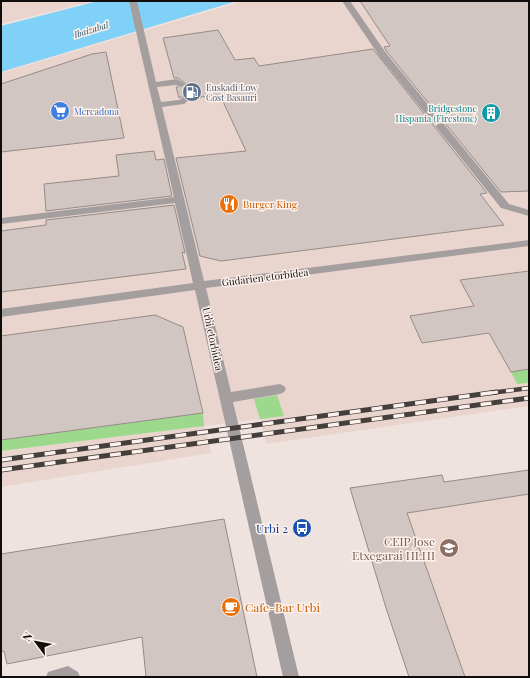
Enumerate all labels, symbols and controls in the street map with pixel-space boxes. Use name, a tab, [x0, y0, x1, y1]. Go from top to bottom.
water label: Ibaizabal	[71, 18, 110, 40]
fuel station icon: Euskadi Low Cost Basauri	[181, 81, 203, 103]
place label: Euskadi Low Cost Basauri	[206, 81, 257, 103]
supermarket icon: Mercadona	[49, 100, 71, 122]
place label: Bridgestone Hispania (Firestone)	[396, 102, 477, 124]
building icon: Bridgestone Hispania (Firestone)	[480, 102, 502, 124]
place label: Mercadona	[74, 105, 119, 117]
restaurant icon: Burger King	[218, 193, 240, 215]
place label: Burger King	[243, 197, 298, 211]
street label: Gudarien etorbidea	[221, 265, 309, 289]
street label: Urbi etorbidea	[199, 306, 227, 372]
bus stop icon: Urbi 2	[291, 517, 313, 539]
place label: Urbi 2	[256, 520, 288, 536]
place label: CEIP Jose Etxegarai HLHI	[352, 533, 435, 563]
school or university icon: CEIP Jose Etxegarai HLHI	[438, 537, 460, 559]
cafe icon: Cafe-Bar Urbi	[220, 596, 242, 618]
place label: Cafe-Bar Urbi	[245, 599, 320, 615]
north arrow	[16, 622, 56, 662]
text: N	[19, 629, 36, 644]

